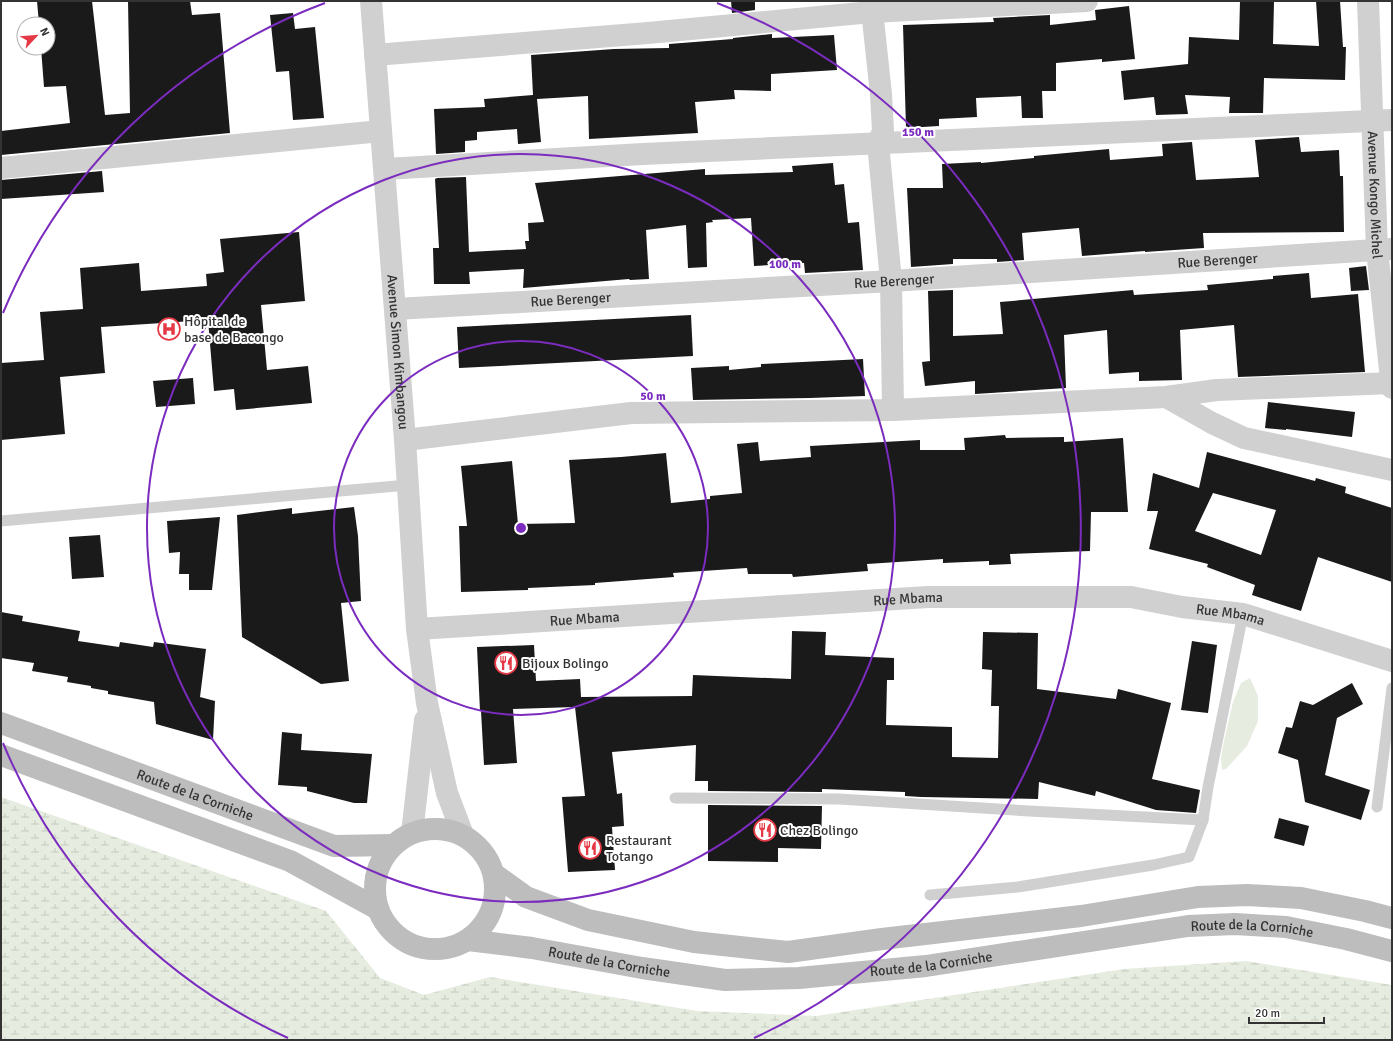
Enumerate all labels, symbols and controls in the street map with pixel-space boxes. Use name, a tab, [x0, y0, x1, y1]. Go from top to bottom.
north arrow	[16, 16, 56, 56]
text: N	[37, 26, 52, 38]
text: 150 m	[902, 125, 934, 140]
street label: Avenue Kongo Michel	[1364, 131, 1386, 260]
street label: Rue Berenger	[1177, 250, 1259, 272]
text: 100 m	[769, 257, 801, 272]
street label: Rue Berenger	[854, 270, 936, 292]
street label: Avenue Simon Kimbangou	[383, 274, 412, 430]
street label: Rue Berenger	[530, 289, 612, 310]
place label: Hôpital de base de Bacongo	[184, 313, 284, 346]
hospital icon: Hôpital de base de Bacongo	[156, 316, 182, 342]
text: 50 m	[640, 389, 666, 404]
centre of rings	[514, 521, 528, 535]
street label: Rue Mbama	[873, 589, 943, 609]
street label: Rue Mbama	[1195, 601, 1267, 629]
street label: Rue Mbama	[549, 608, 620, 630]
restaurant icon: Bijoux Bolingo	[493, 650, 519, 676]
place label: Bijoux Bolingo	[522, 655, 609, 672]
street label: Route de la Corniche	[134, 766, 256, 825]
restaurant icon: Chez Bolingo	[752, 817, 778, 843]
place label: Chez Bolingo	[780, 822, 858, 839]
place label: Restaurant Totango	[606, 832, 672, 865]
restaurant icon: Restaurant Totango	[577, 835, 603, 861]
street label: Route de la Corniche	[1190, 916, 1315, 941]
street label: Route de la Corniche	[547, 943, 671, 981]
street label: Route de la Corniche	[869, 948, 994, 980]
scale bar	[1249, 999, 1324, 1025]
text: 20 m	[1255, 1006, 1280, 1021]

